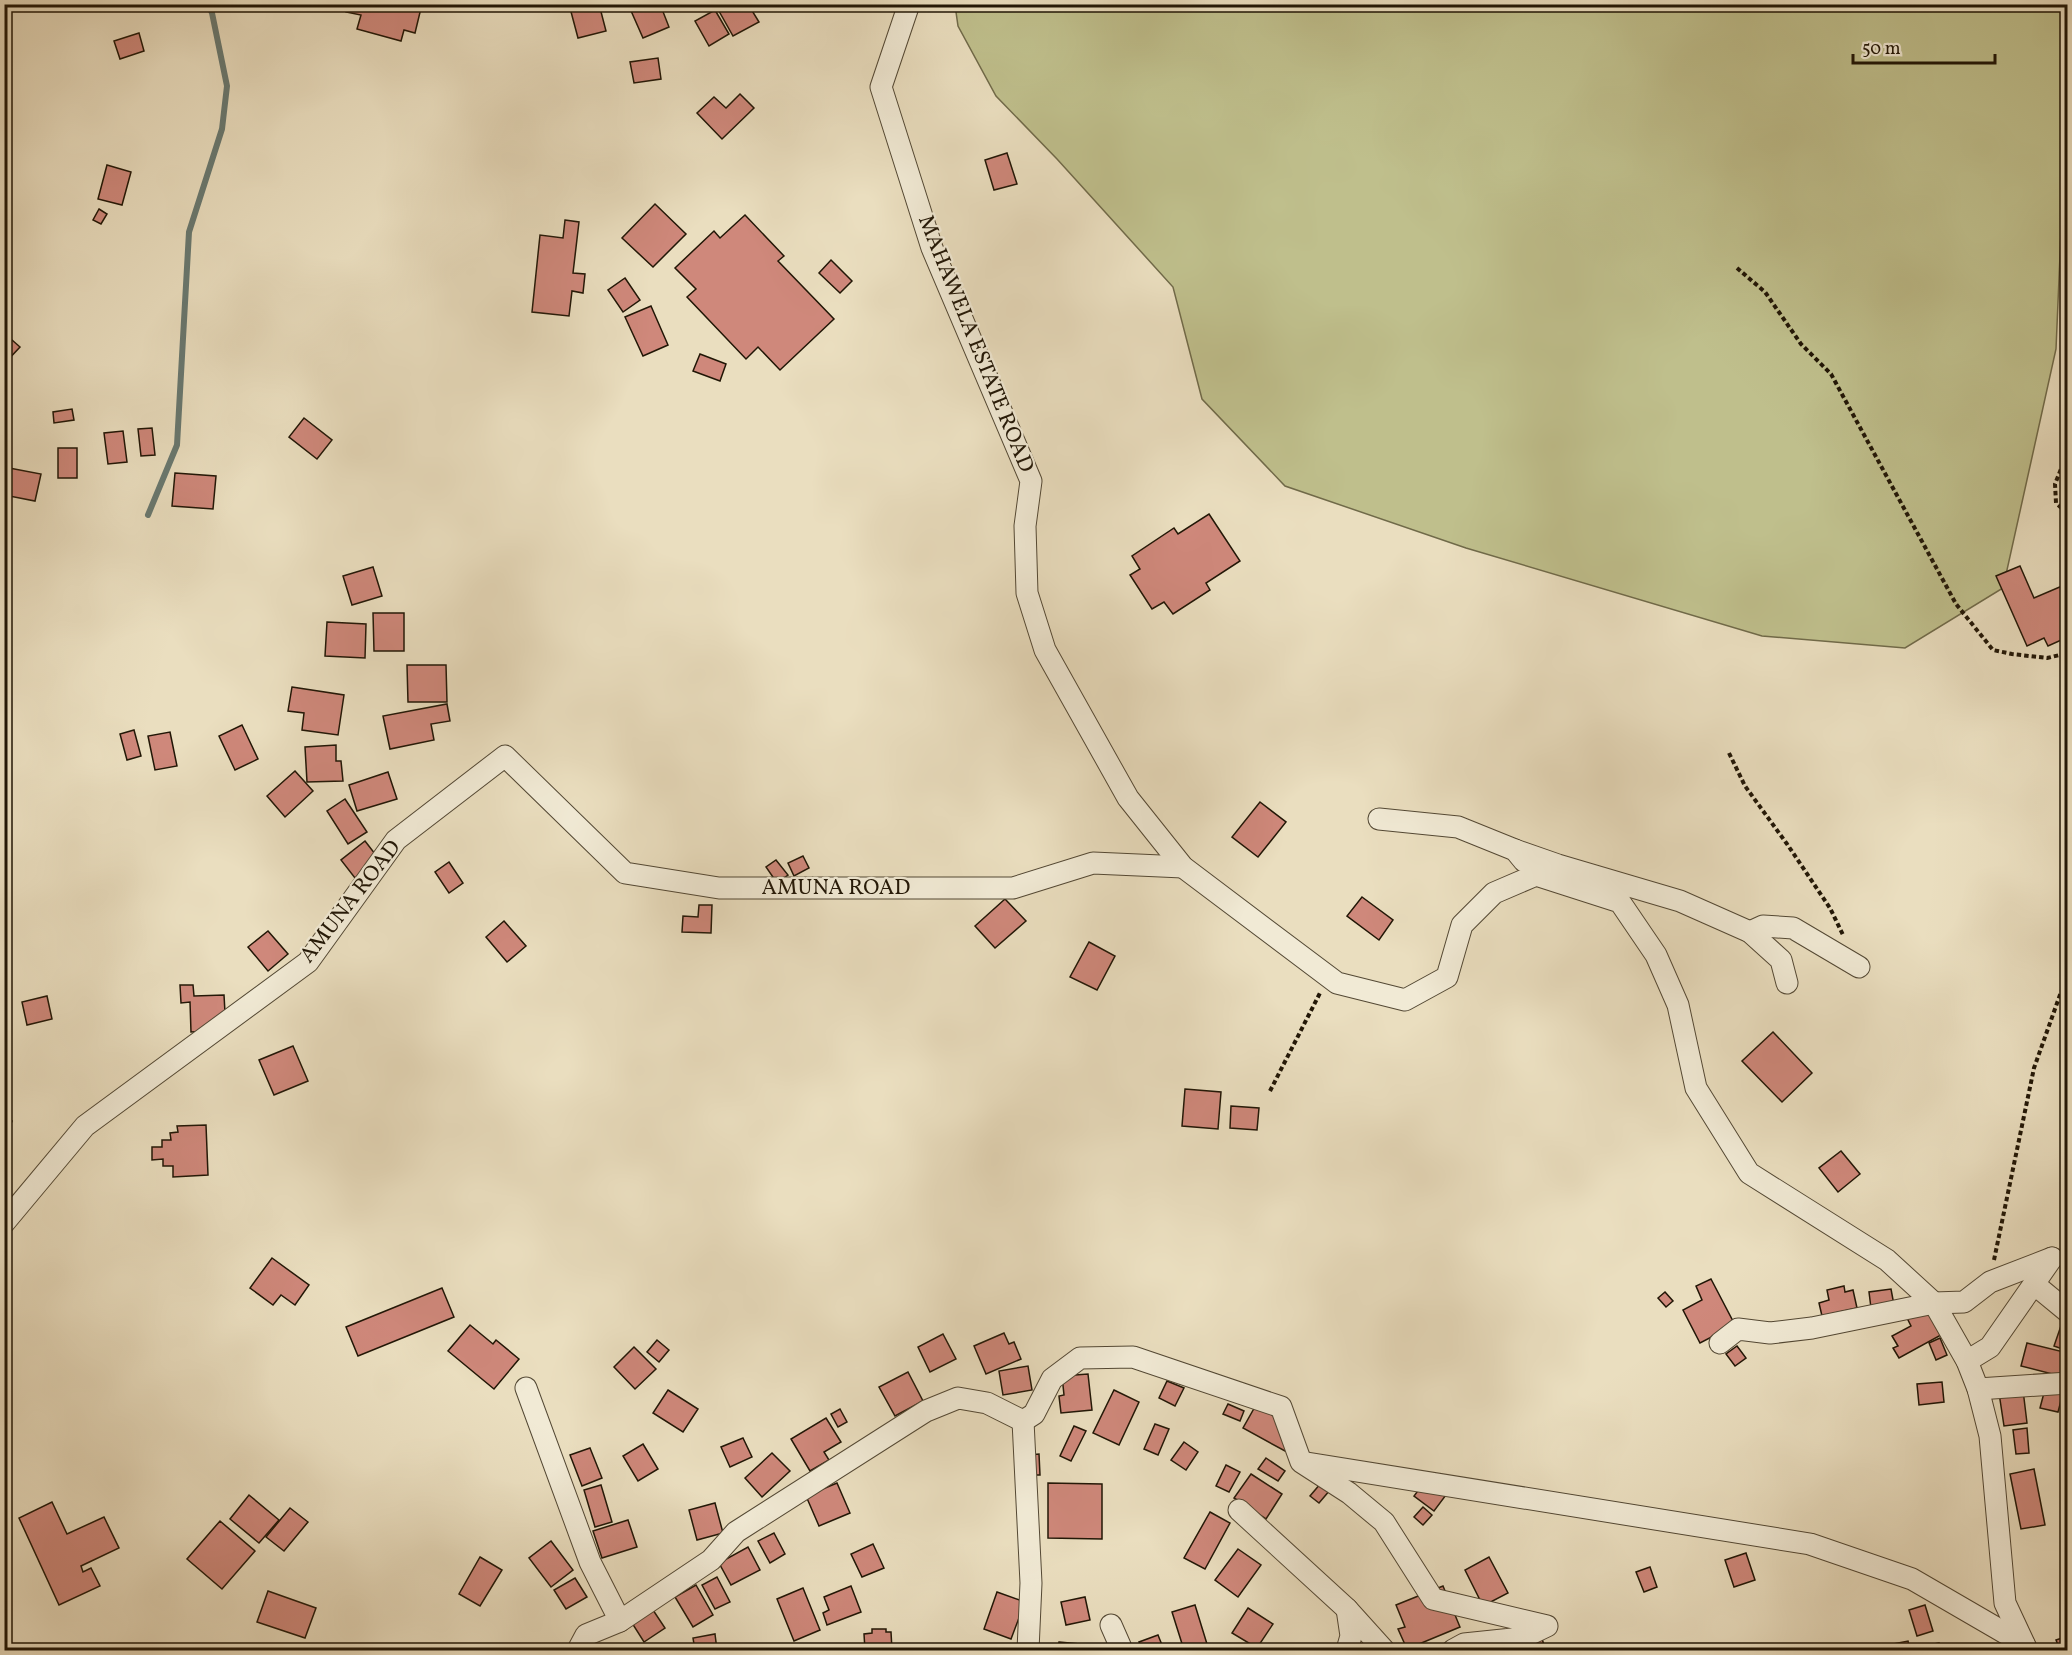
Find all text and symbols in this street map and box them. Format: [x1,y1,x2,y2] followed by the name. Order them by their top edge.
[1853,27,1996,65] scale bar
[1862,37,1901,62] text: 50 m
[909,211,1041,477] street label: MAHAWELA ESTATE ROAD
[293,834,409,970] street label: AMUNA ROAD
[762,873,910,904] street label: AMUNA ROAD

